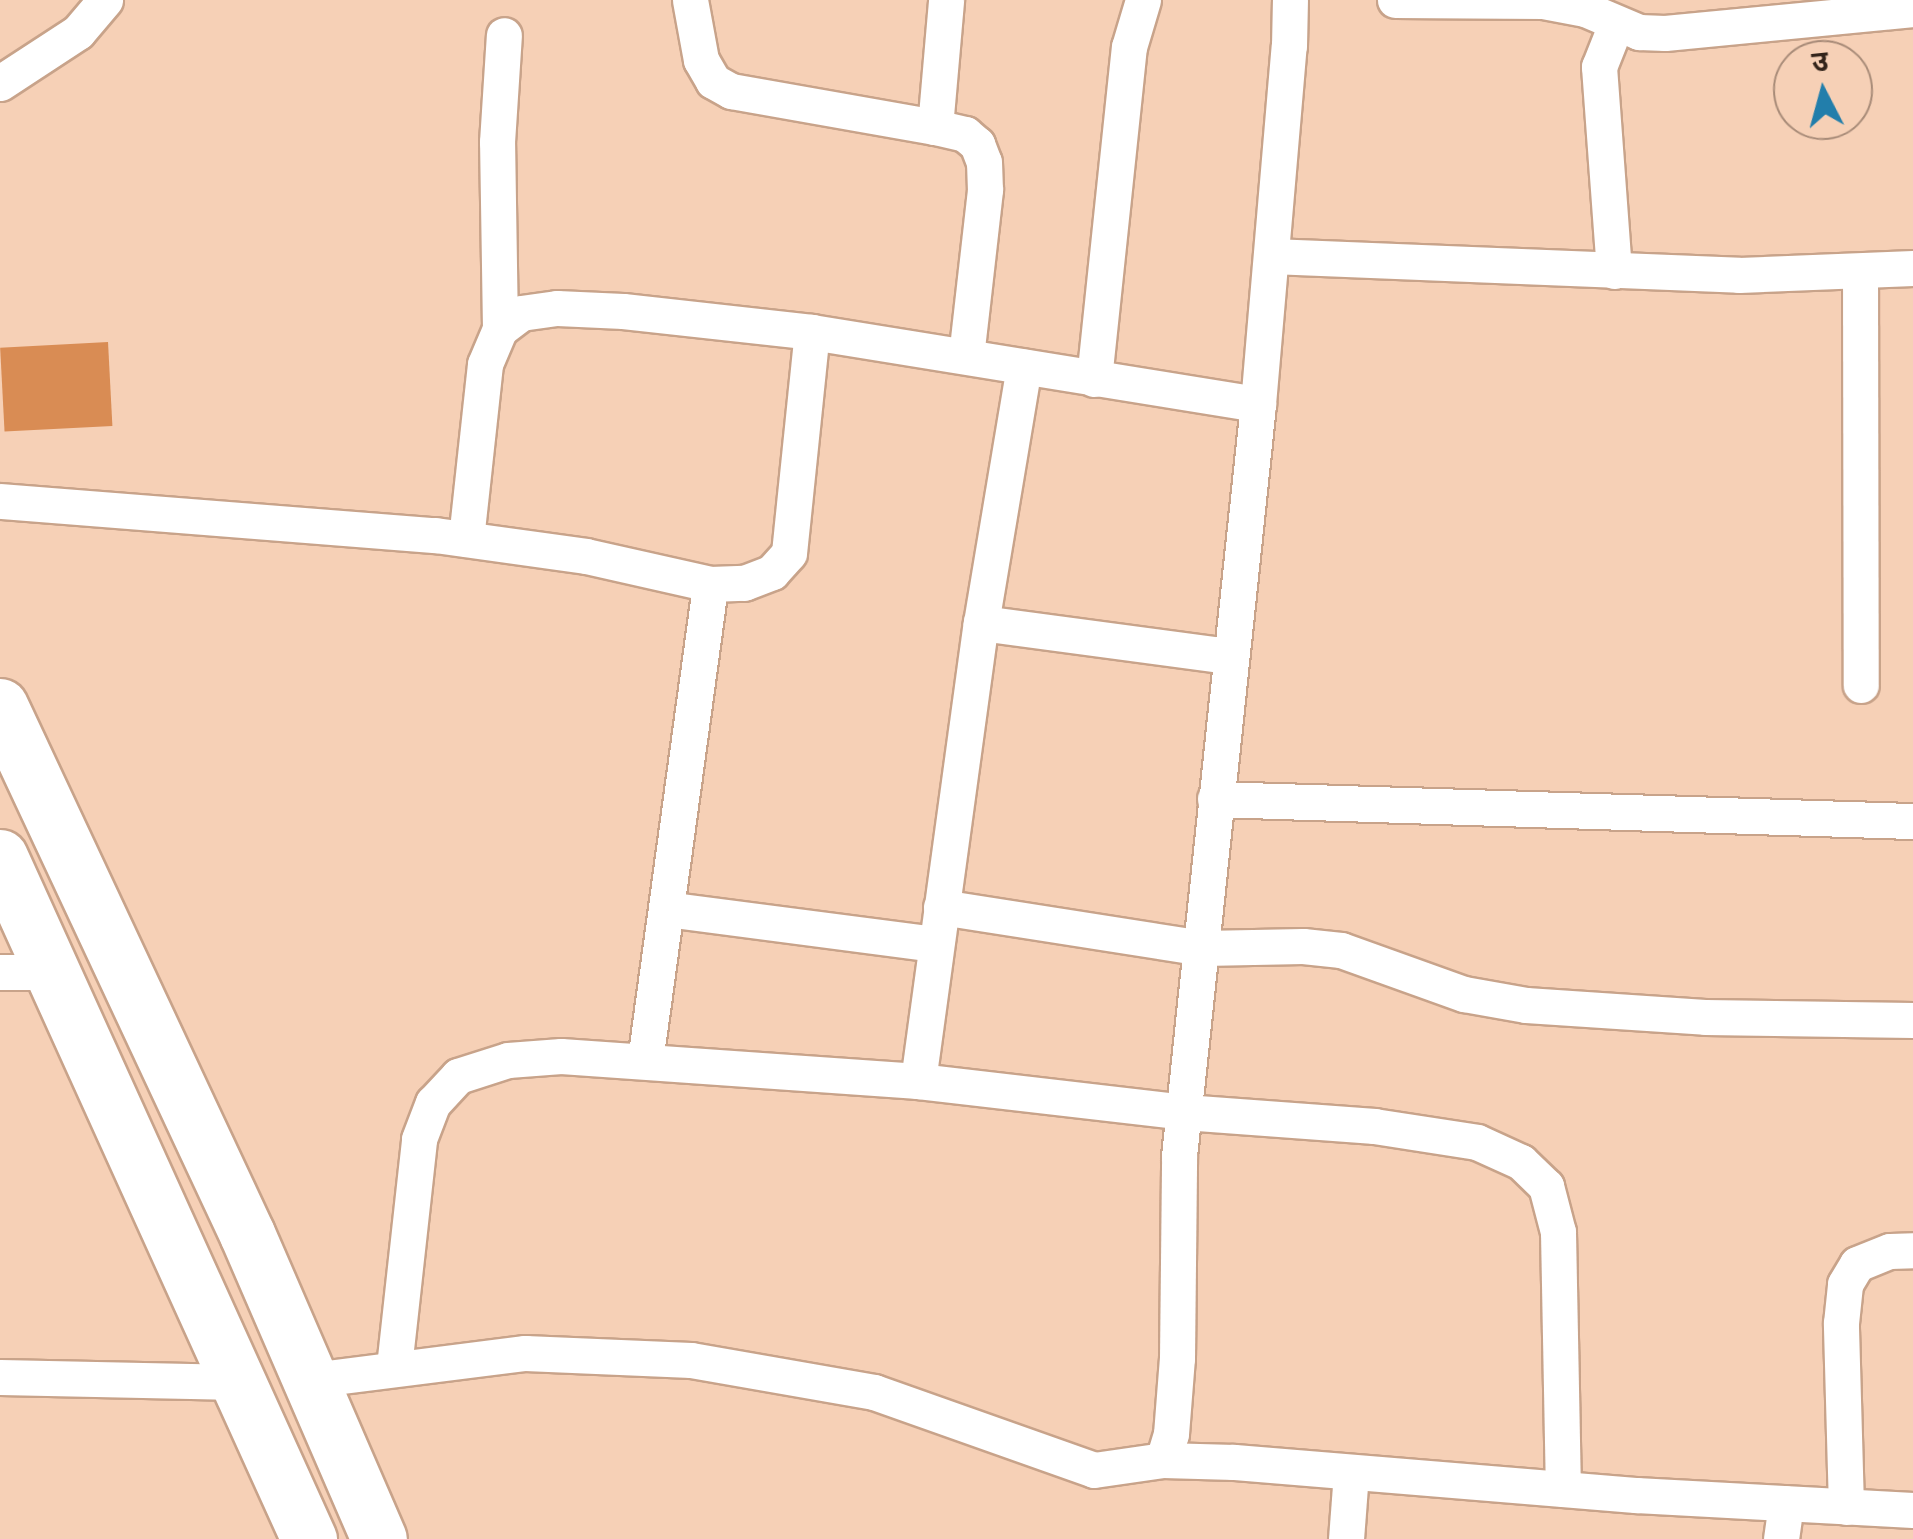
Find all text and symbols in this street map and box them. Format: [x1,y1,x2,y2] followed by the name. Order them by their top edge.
[1773,40,1873,140] north arrow
[1810,44,1830,79] text: उ

